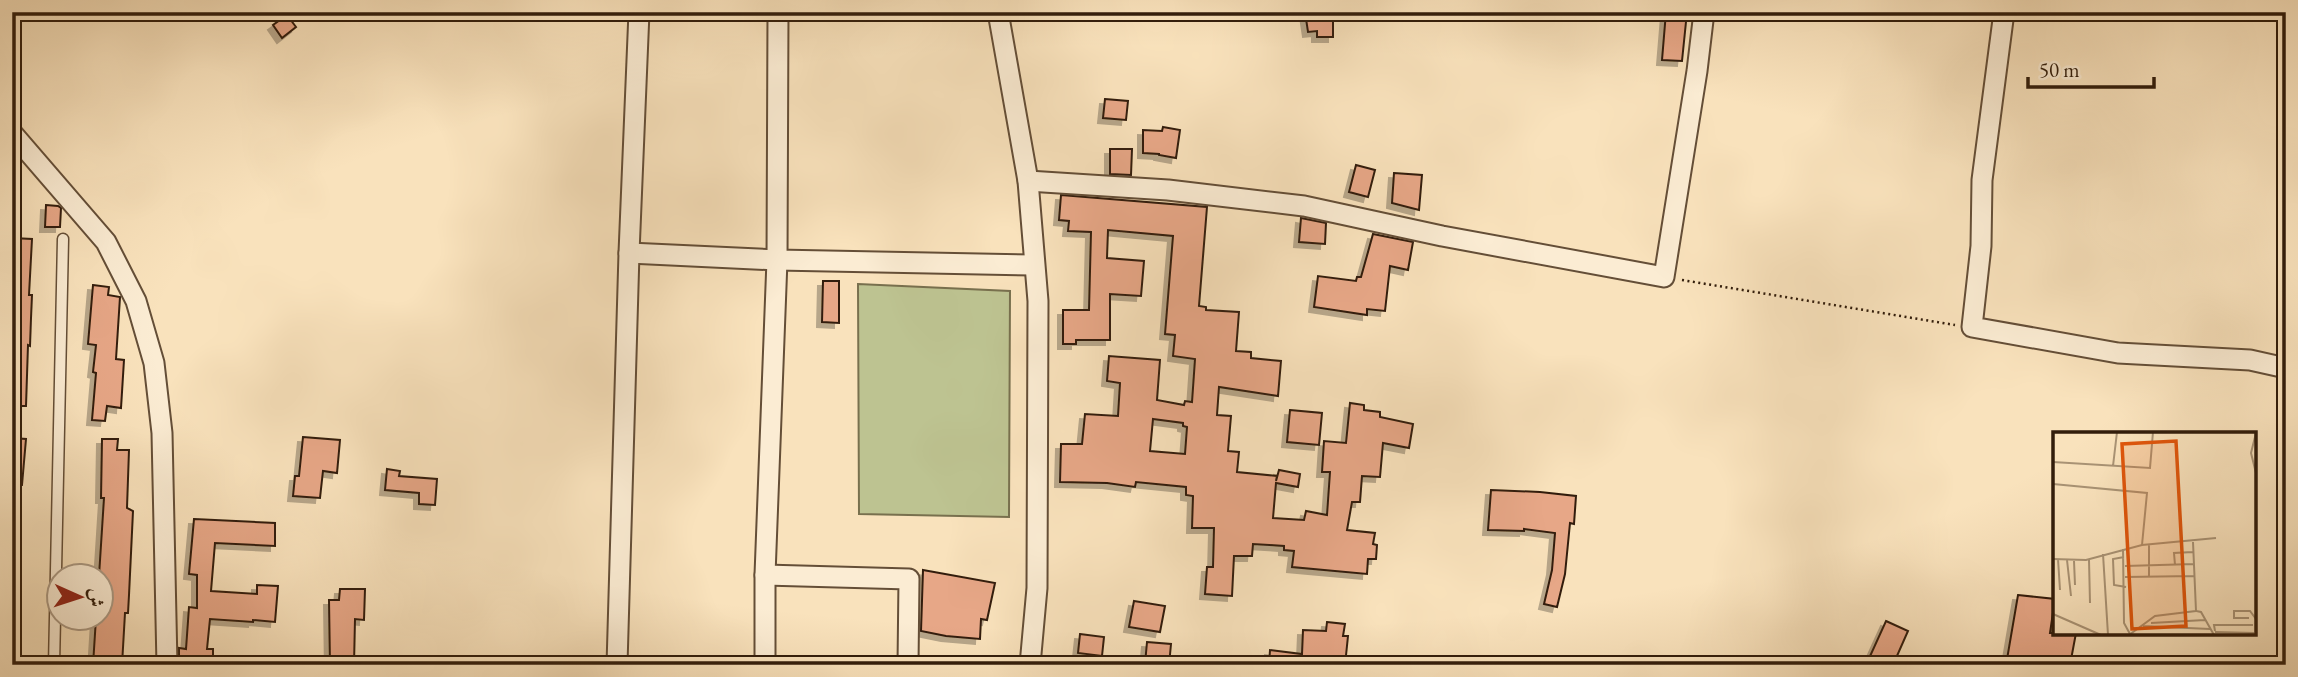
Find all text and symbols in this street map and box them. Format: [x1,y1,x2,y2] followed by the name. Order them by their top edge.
[2028,46,2154,90] scale bar
[2039,56,2080,83] text: 50 m
[2053,432,2256,635] inset map
[46,562,116,632] north arrow
[84,588,109,608] text: ش

